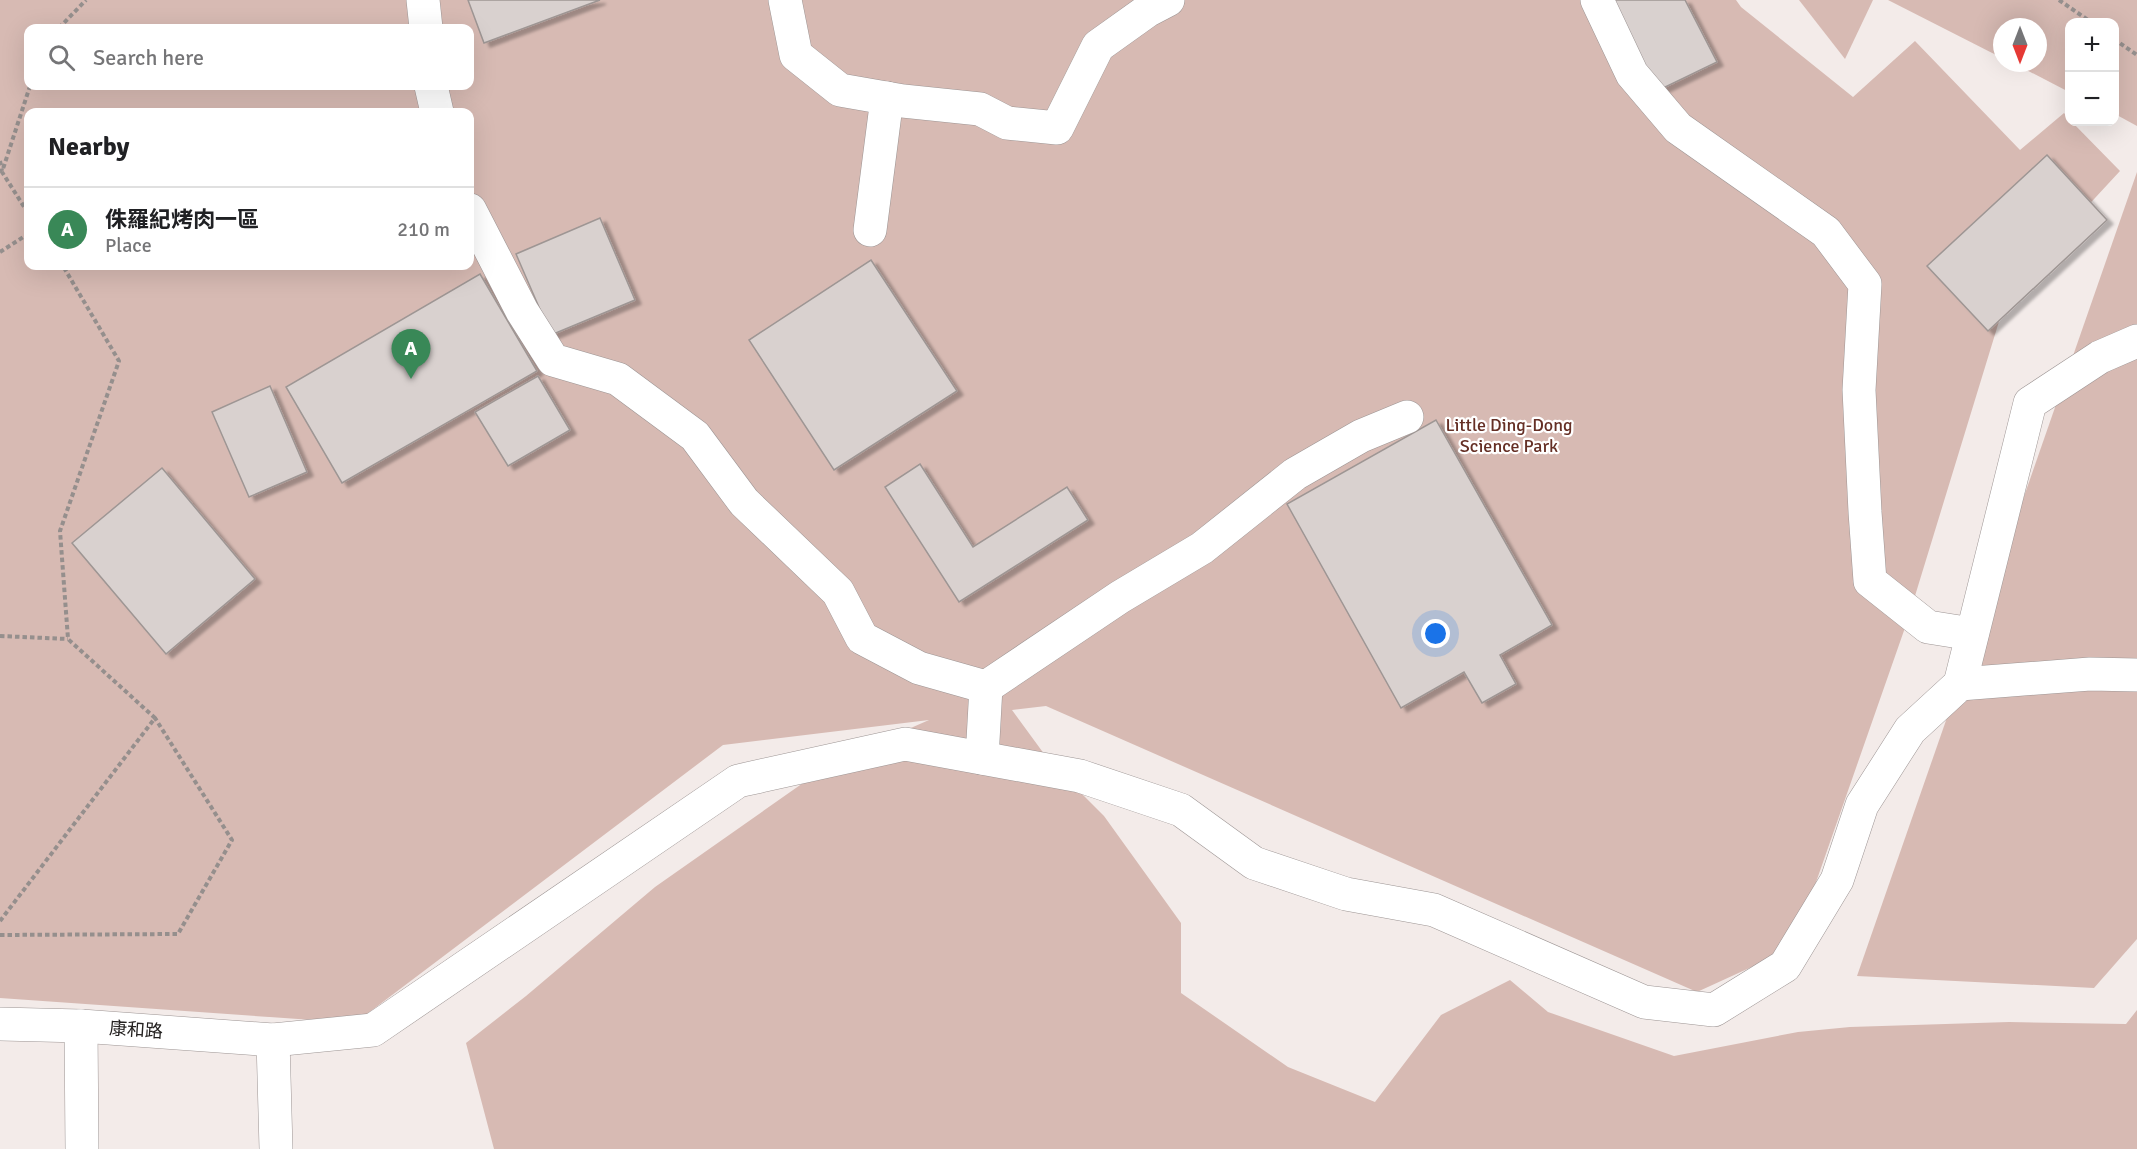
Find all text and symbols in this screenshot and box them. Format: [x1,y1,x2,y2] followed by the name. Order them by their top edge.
[1993,18,2047,72] north arrow
[2065,18,2119,126] map controls
[2065,18,2119,72] button: +
[24,24,474,90] search box
[45,41,78,74] icon: search
[93,44,204,71] text: Search here
[2065,72,2119,126] button: −
[48,131,129,163] text: Nearby
[105,206,259,233] text: 侏羅紀烤肉一區
[61,217,74,242] text: A
[397,217,450,242] text: 210 m
[105,233,152,258] text: Place
[392,330,430,379] pin: A
[1445,414,1573,457] park label: Little Ding-Dong Science Park
[1421,619,1450,648] your location
[108,1017,164,1043] street label: 康和路

